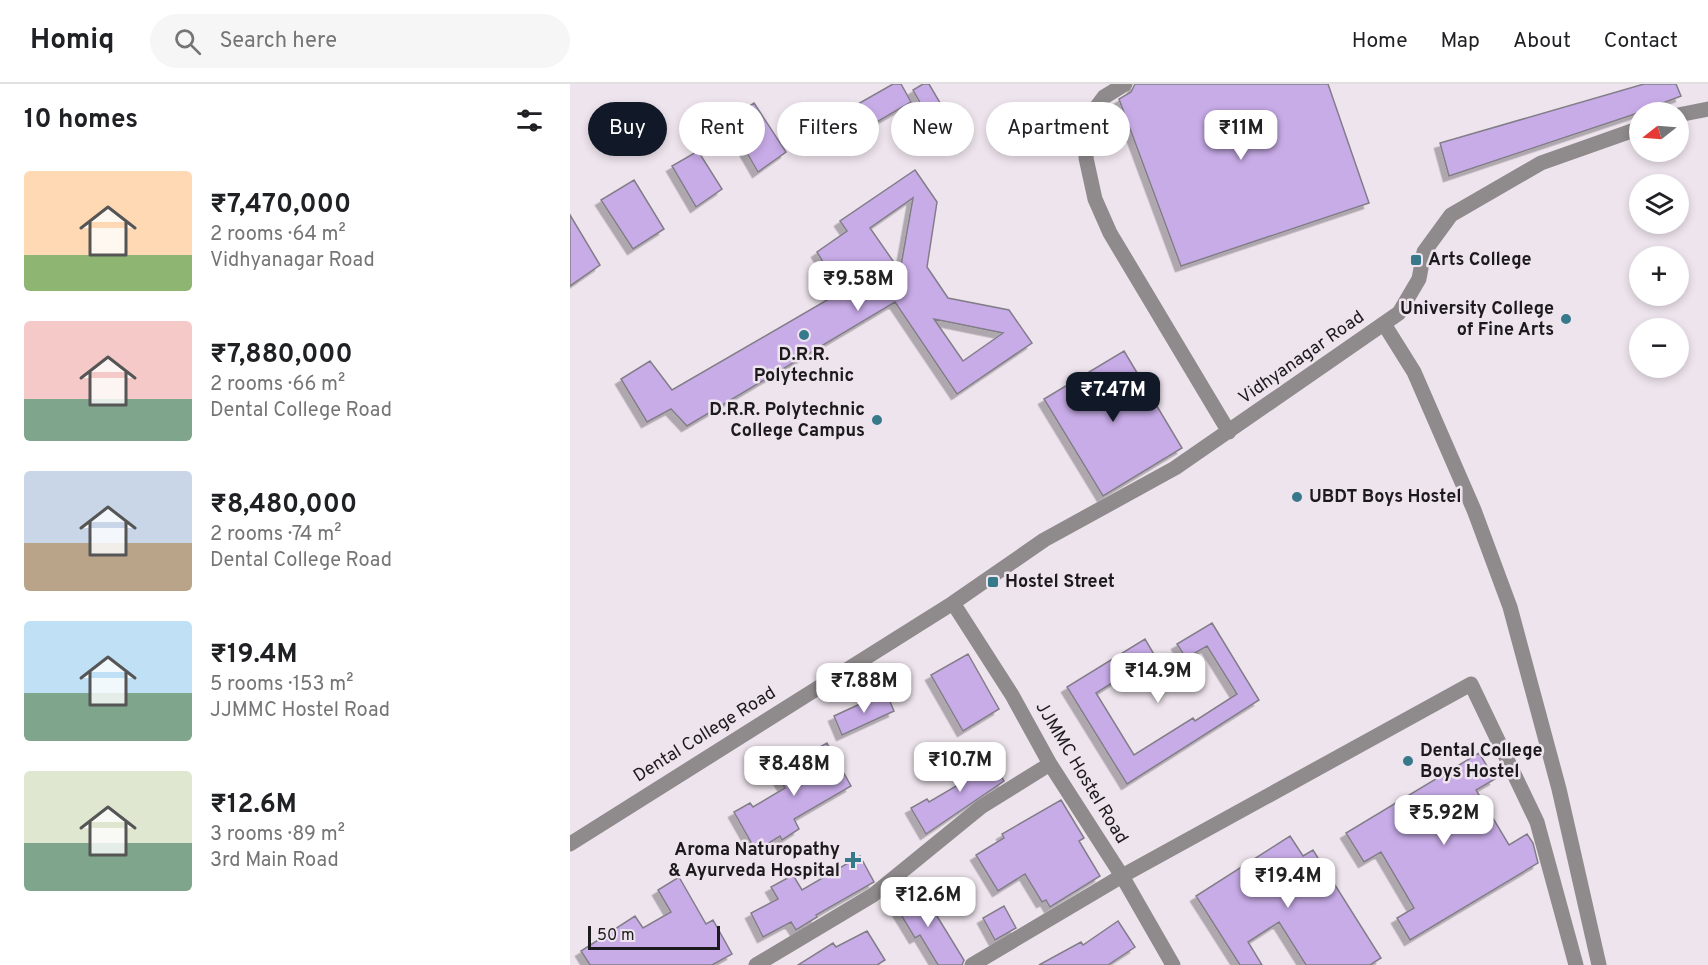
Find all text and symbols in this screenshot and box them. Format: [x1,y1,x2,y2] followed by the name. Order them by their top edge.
[150,14,570,68] search box
[30,23,114,59] text: Homiq
[171,25,204,58] icon: search
[219,28,337,55] text: Search here
[1352,28,1408,55] text: Home
[1441,28,1480,55] text: Map
[1513,28,1571,55] text: About
[1604,28,1678,55] text: Contact
[588,102,667,156] chip: Buy
[679,102,765,156] chip: Rent
[777,102,879,156] chip: Filters
[891,102,974,156] chip: New
[986,102,1130,156] chip: Apartment
[1629,102,1689,162] north arrow
[1629,102,1689,378] map controls
[24,104,138,137] text: 10 homes
[513,104,546,137] icon: filters
[1205,110,1277,161] pin: ₹11M
[1218,116,1264,142] text: ₹11M
[1629,174,1689,234] button: layers
[210,189,351,222] text: ₹7,470,000
[72,195,144,267] icon: home
[210,222,346,248] text: 2 rooms · 64 m²
[1629,246,1689,306] button: +
[210,248,375,274] text: Vidhyanagar Road
[1428,249,1531,272] place label: Arts College
[1409,253,1423,267] marker: Arts College
[809,261,907,312] pin: ₹9.58M
[822,267,894,293] text: ₹9.58M
[1400,298,1554,342] place label: University College of Fine Arts
[1235,306,1369,410] street label: Vidhyanagar Road
[1559,312,1573,326] marker: University College of Fine Arts
[1629,318,1689,378] button: −
[797,328,811,342] marker: D.R.R. Polytechnic
[210,339,353,372] text: ₹7,880,000
[754,344,854,388] place label: D.R.R. Polytechnic
[72,345,144,417] icon: home
[210,372,345,398] text: 2 rooms · 66 m²
[1064,372,1162,423] pin: ₹7.47M
[1080,378,1146,404] text: ₹7.47M
[210,398,392,424] text: Dental College Road
[709,399,865,443] place label: D.R.R. Polytechnic College Campus
[870,413,884,427] marker: D.R.R. Polytechnic College Campus
[1309,486,1461,509] place label: UBDT Boys Hostel
[210,489,357,522] text: ₹8,480,000
[1290,490,1304,504] marker: UBDT Boys Hostel
[72,495,144,567] icon: home
[210,522,341,548] text: 2 rooms · 74 m²
[210,548,392,574] text: Dental College Road
[1005,571,1115,594] place label: Hostel Street
[986,575,1000,589] marker: Hostel Street
[210,639,298,672] text: ₹19.4M
[72,645,144,717] icon: home
[1109,653,1207,704] pin: ₹14.9M
[1124,659,1192,685] text: ₹14.9M
[815,663,913,714] pin: ₹7.88M
[830,669,898,695] text: ₹7.88M
[210,672,353,698] text: 5 rooms · 153 m²
[629,682,781,788] street label: Dental College Road
[210,698,390,724] text: JJMMC Hostel Road
[1029,698,1133,848] street label: JJMMC Hostel Road
[1420,740,1542,784] place label: Dental College Boys Hostel
[911,742,1009,793] pin: ₹10.7M
[745,746,843,797] pin: ₹8.48M
[928,748,992,774] text: ₹10.7M
[758,752,830,778] text: ₹8.48M
[1401,754,1415,768] marker: Dental College Boys Hostel
[210,789,297,822] text: ₹12.6M
[72,795,144,867] icon: home
[1395,795,1493,846] pin: ₹5.92M
[1409,801,1479,827] text: ₹5.92M
[210,822,345,848] text: 3 rooms · 89 m²
[668,839,840,883] place label: Aroma Naturopathy & Ayurveda Hospital
[210,848,339,874] text: 3rd Main Road
[844,851,862,869] marker: Aroma Naturopathy & Ayurveda Hospital
[1239,858,1337,909] pin: ₹19.4M
[1254,864,1322,890] text: ₹19.4M
[879,877,977,928] pin: ₹12.6M
[895,883,961,909] text: ₹12.6M
[588,923,720,950] scale bar
[597,926,635,946] text: 50 m

